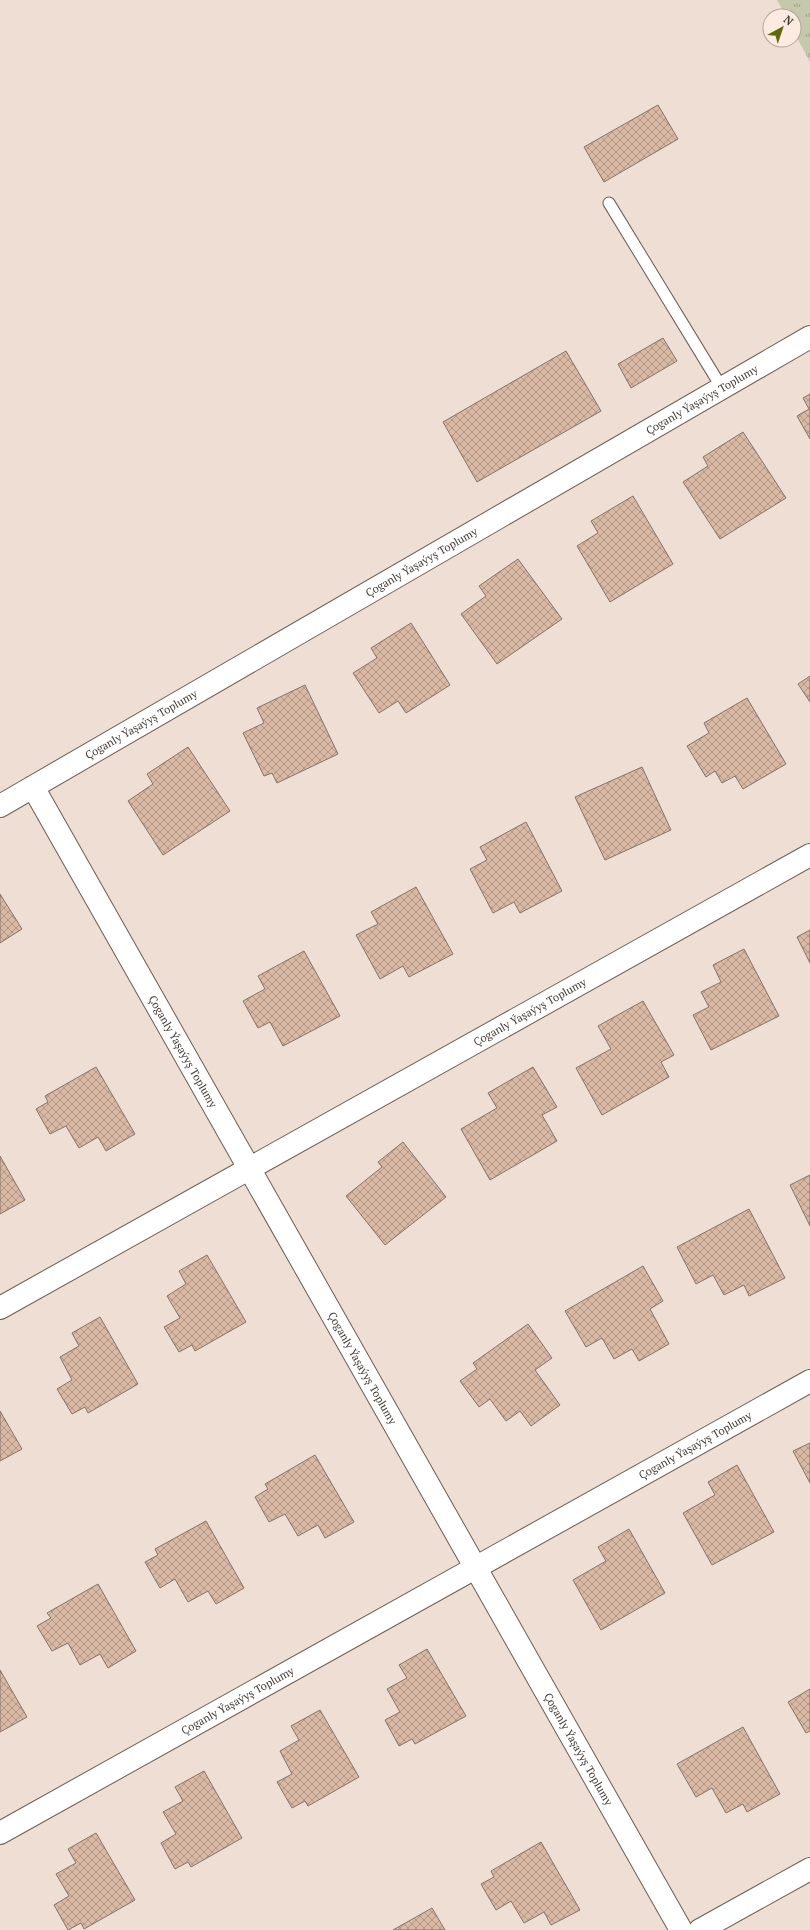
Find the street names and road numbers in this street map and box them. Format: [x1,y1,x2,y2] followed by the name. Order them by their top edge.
[643,362,761,437] street label: Çoganly Ýaşaýyş Toplumy
[363,524,480,600] street label: Çoganly Ýaşaýyş Toplumy
[83,686,200,762] street label: Çoganly Ýaşaýyş Toplumy
[471,974,589,1049] street label: Çoganly Ýaşaýyş Toplumy
[146,993,221,1111] street label: Çoganly Ýaşaýyş Toplumy
[325,1309,400,1427] street label: Çoganly Ýaşaýyş Toplumy
[636,1408,754,1482] street label: Çoganly Ýaşaýyş Toplumy
[179,1663,297,1738] street label: Çoganly Ýaşaýyş Toplumy
[541,1690,616,1808] street label: Çoganly Ýaşaýyş Toplumy

